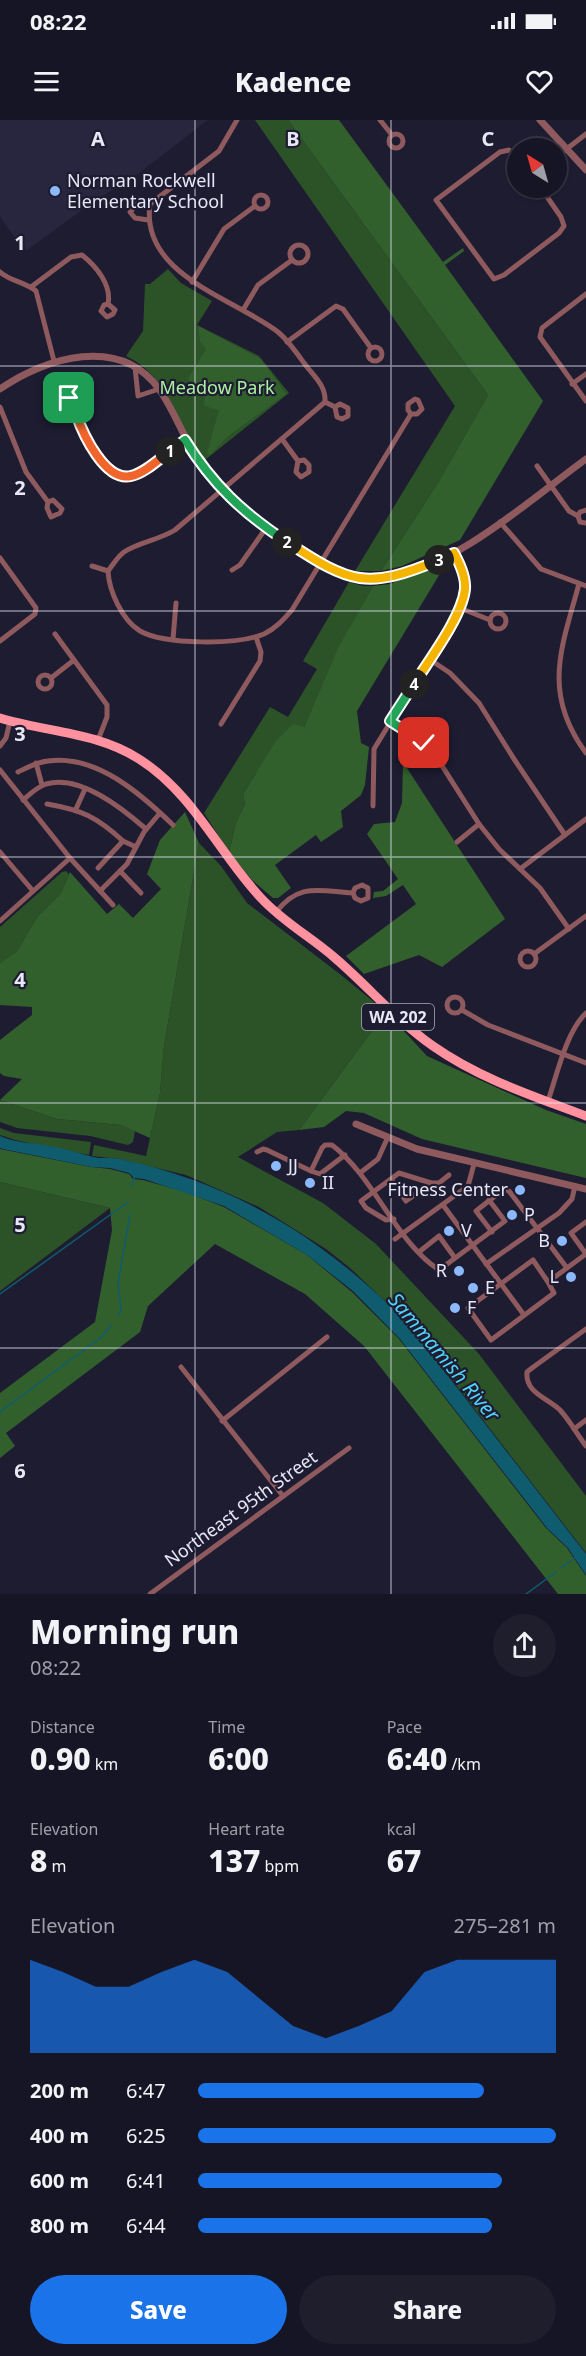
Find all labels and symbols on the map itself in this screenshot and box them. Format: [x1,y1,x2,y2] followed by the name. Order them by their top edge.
[91,125,105,152] text: A
[286,125,300,152] text: B
[482,125,495,152] text: C
[507,138,567,198] north arrow
[67,168,224,213] place label: Norman Rockwell Elementary School
[48,184,62,198] marker: Norman Rockwell Elementary School
[14,229,26,256] text: 1
[43,372,94,423] pin
[159,375,275,399] park label: Meadow Park
[155,436,185,466] pin: 1
[14,474,26,501] text: 2
[272,527,302,557] pin: 2
[424,545,454,575] pin: 3
[399,669,429,699] pin: 4
[398,717,449,768] pin
[14,720,26,747] text: 3
[14,966,26,993] text: 4
[362,1004,434,1030] road number: WA 202
[286,1153,298,1177] place label: JJ
[269,1159,283,1173] marker: JJ
[322,1170,334,1194] place label: II
[303,1176,317,1190] marker: II
[388,1177,509,1201] place label: Fitness Center
[513,1183,527,1197] marker: Fitness Center
[524,1202,535,1226] place label: P
[505,1208,519,1222] marker: P
[14,1211,26,1238] text: 5
[461,1218,472,1242] place label: V
[442,1224,456,1238] marker: V
[538,1228,550,1252] place label: B
[555,1234,569,1248] marker: B
[436,1258,447,1282] place label: R
[452,1264,466,1278] marker: R
[550,1264,559,1288] place label: L
[564,1270,578,1284] marker: L
[485,1275,495,1299] place label: E
[466,1281,480,1295] marker: E
[383,1287,507,1427] water label: Sammamish River
[467,1295,476,1319] place label: F
[448,1301,462,1315] marker: F
[159,1444,322,1572] street label: Northeast 95th Street
[14,1457,26,1484] text: 6

